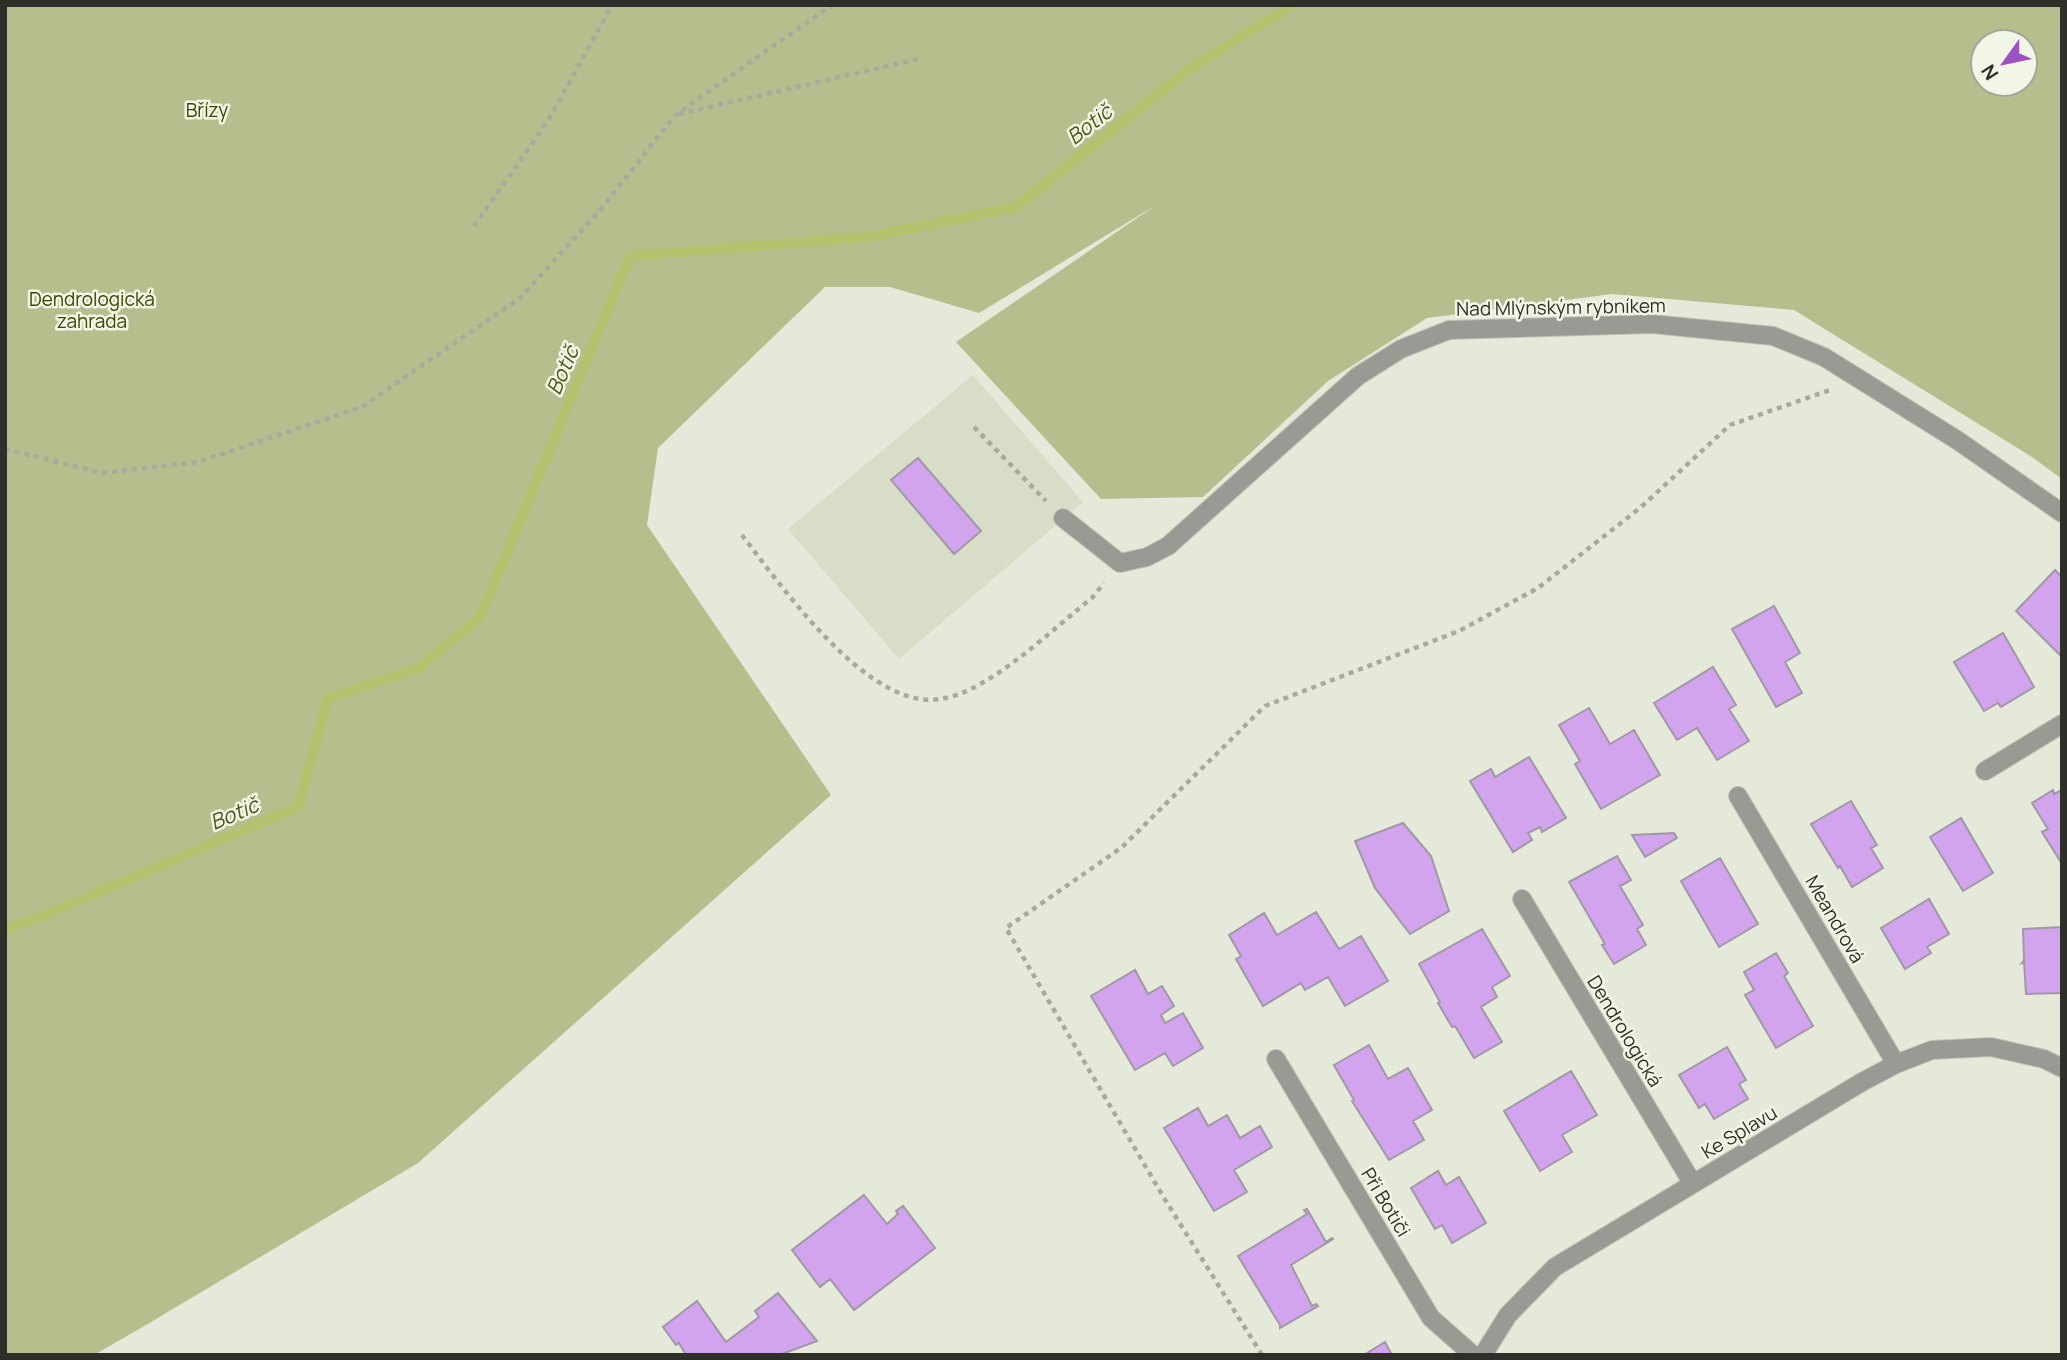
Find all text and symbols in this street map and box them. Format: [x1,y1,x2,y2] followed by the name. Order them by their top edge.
[1969,28,2039,98] north arrow
[1975,59,2004,85] text: N
[1061,96,1119,150] water label: Botič
[186,97,228,123] park label: Břízy
[29,286,155,334] park label: Dendrologická zahrada
[1456,292,1666,322] street label: Nad Mlýnským rybníkem
[539,339,586,399] water label: Botič
[205,789,265,836] water label: Botič
[1799,870,1871,968] street label: Meandrová
[1581,970,1669,1092] street label: Dendrologická
[1696,1099,1782,1165] street label: Ke Splavu
[1355,1163,1417,1241] street label: Při Botiči

